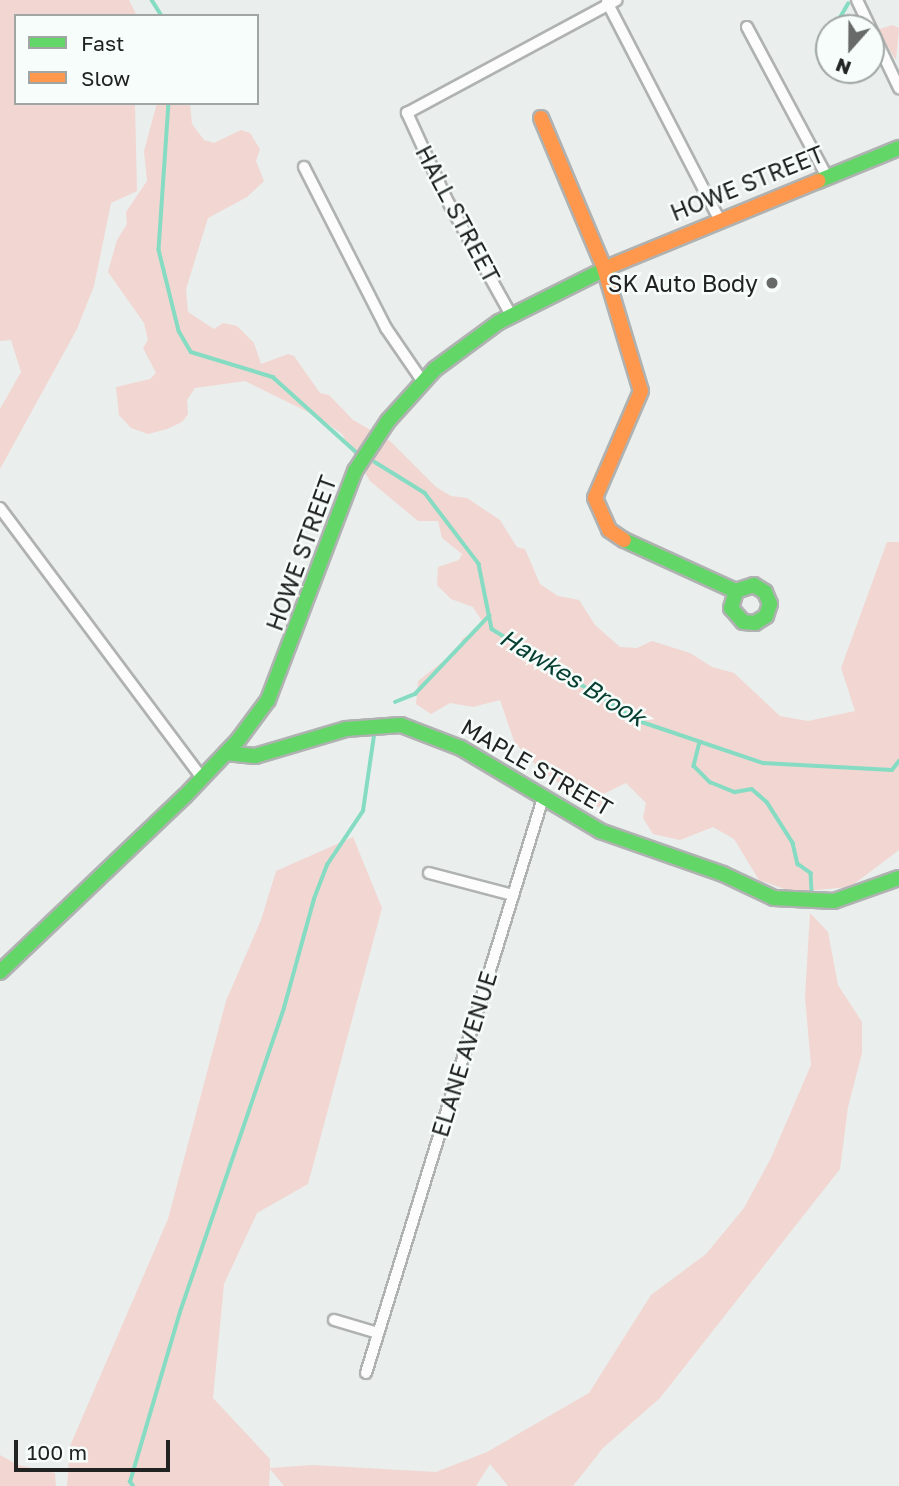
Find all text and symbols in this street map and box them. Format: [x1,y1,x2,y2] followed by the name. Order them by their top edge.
[14,14,259,105] legend
[815,14,885,84] north arrow
[81,30,124,56] text: Fast
[832,54,854,81] text: N
[81,65,130,91] text: Slow
[666,140,828,226] street label: HOWE STREET
[410,141,506,287] street label: HALL STREET
[608,269,758,297] place label: SK Auto Body
[764,275,780,291] marker: SK Auto Body
[260,472,342,634] street label: HOWE STREET
[495,622,651,732] water label: Hawkes Brook
[456,713,618,821] street label: MAPLE STREET
[426,968,502,1140] street label: ELANE AVENUE
[18,1426,173,1470] scale bar
[27,1439,87,1465] text: 100 m

